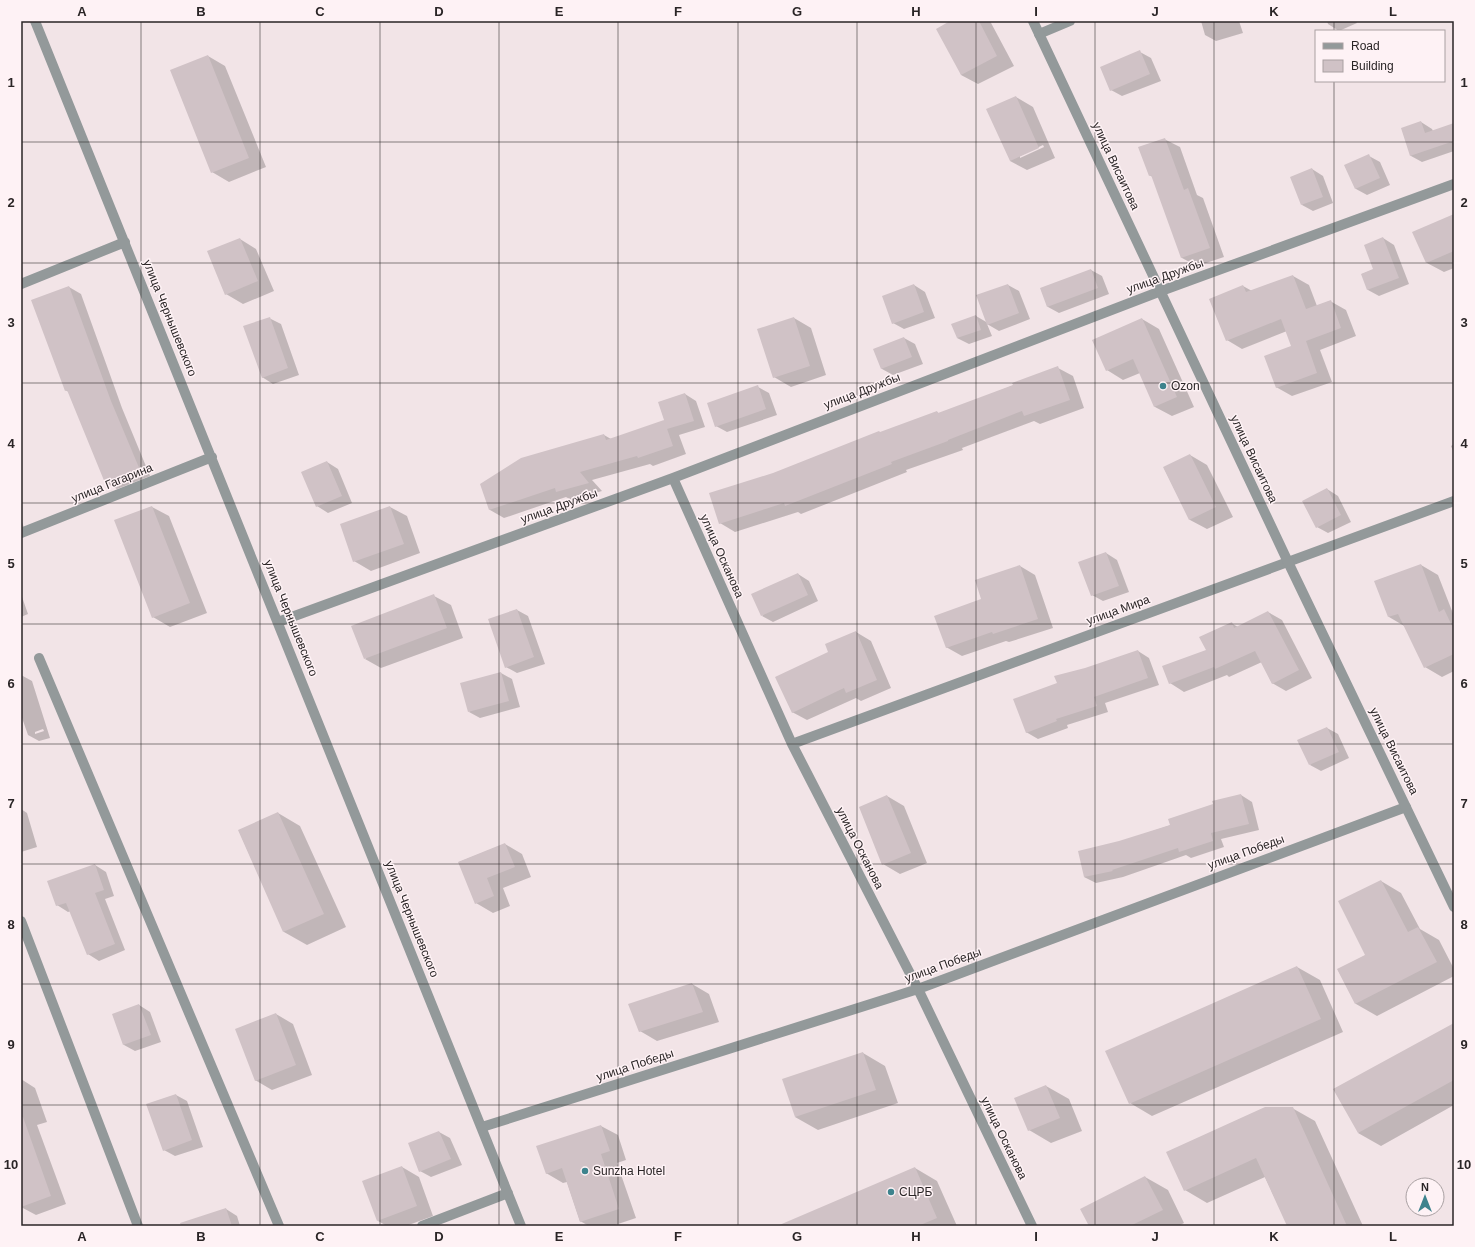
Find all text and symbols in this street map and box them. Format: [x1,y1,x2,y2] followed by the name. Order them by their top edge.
[77,4,87,19] text: A
[196,4,206,19] text: B
[315,4,325,19] text: C
[434,4,444,19] text: D
[555,4,564,19] text: E
[674,4,682,19] text: F
[792,4,802,19] text: G
[911,4,921,19] text: H
[1034,4,1038,19] text: I
[1151,4,1159,19] text: J
[1269,4,1279,19] text: K
[1389,4,1397,19] text: L
[1315,30,1445,82] legend
[1351,39,1380,53] text: Road
[1351,59,1394,73] text: Building
[7,75,15,90] text: 1
[1460,75,1468,90] text: 1
[1090,120,1143,212] street label: улица Висаитова
[7,195,15,210] text: 2
[1460,195,1468,210] text: 2
[1125,256,1205,296] street label: улица Дружбы
[140,258,200,379] street label: улица Чернышевского
[7,315,15,330] text: 3
[1460,315,1468,330] text: 3
[822,370,902,412] street label: улица Дружбы
[1171,379,1200,393] place label: Ozon
[1158,381,1168,391] marker: Ozon
[1228,413,1281,505] street label: улица Висаитова
[7,436,15,451] text: 4
[1460,436,1468,451] text: 4
[69,460,155,506] street label: улица Гагарина
[519,486,599,526] street label: улица Дружбы
[697,512,747,600] street label: улица Осканова
[7,556,15,571] text: 5
[1460,556,1468,571] text: 5
[261,558,321,679] street label: улица Чернышевского
[1084,592,1152,628] street label: улица Мира
[7,676,15,691] text: 6
[1460,676,1468,691] text: 6
[1367,705,1421,797] street label: улица Висаитова
[7,796,15,811] text: 7
[1460,796,1468,811] text: 7
[833,805,887,892] street label: улица Осканова
[1206,832,1286,872] street label: улица Победы
[382,859,442,980] street label: улица Чернышевского
[7,917,15,932] text: 8
[1460,917,1468,932] text: 8
[903,945,983,985] street label: улица Победы
[7,1037,15,1052] text: 9
[1460,1037,1468,1052] text: 9
[595,1046,675,1084] street label: улица Победы
[978,1094,1030,1182] street label: улица Осканова
[4,1157,18,1172] text: 10
[1457,1157,1471,1172] text: 10
[593,1164,665,1178] place label: Sunzha Hotel
[580,1166,590,1176] marker: Sunzha Hotel
[1405,1177,1445,1217] north arrow
[1421,1181,1429,1193] text: N
[899,1185,933,1199] place label: СЦРБ
[886,1187,896,1197] marker: СЦРБ
[77,1229,87,1244] text: A
[196,1229,206,1244] text: B
[315,1229,325,1244] text: C
[434,1229,444,1244] text: D
[555,1229,564,1244] text: E
[674,1229,682,1244] text: F
[792,1229,802,1244] text: G
[911,1229,921,1244] text: H
[1034,1229,1038,1244] text: I
[1151,1229,1159,1244] text: J
[1269,1229,1279,1244] text: K
[1389,1229,1397,1244] text: L

